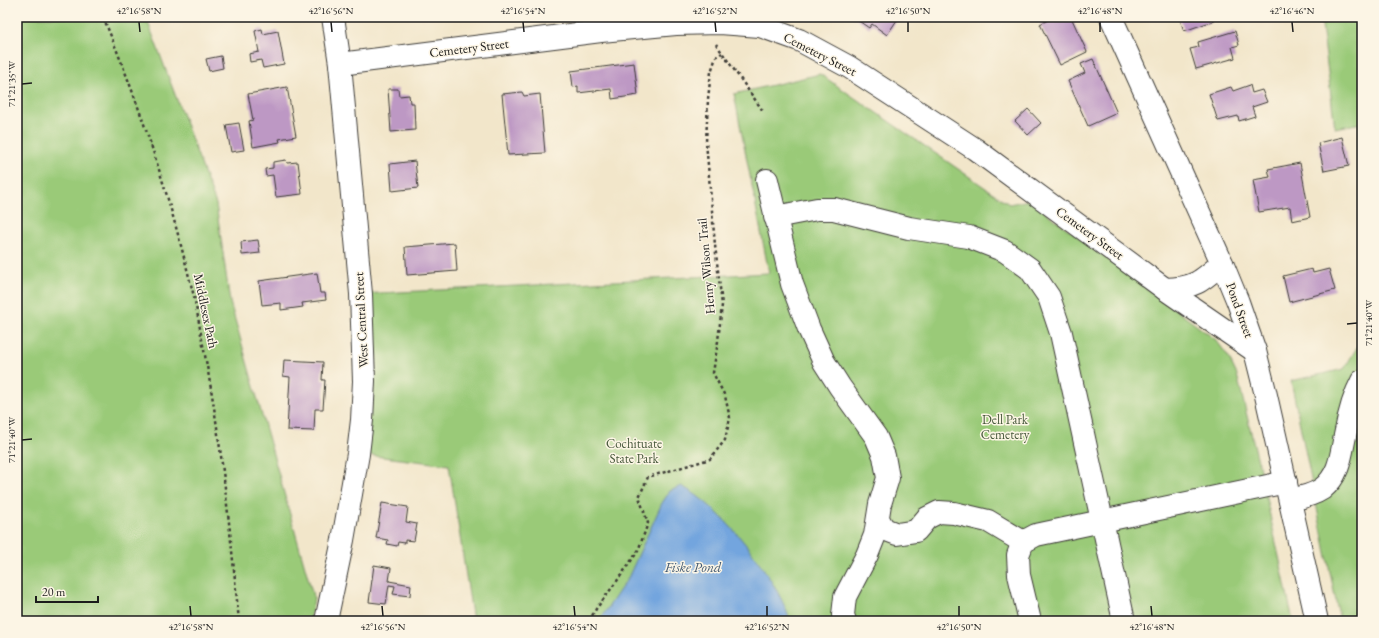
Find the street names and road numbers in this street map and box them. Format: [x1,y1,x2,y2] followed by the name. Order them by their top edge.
[781,28,859,80] street label: Cemetery Street
[428,35,510,61] street label: Cemetery Street
[1053,203,1127,263] street label: Cemetery Street
[693,217,719,315] street label: Henry Wilson Trail
[190,272,222,350] street label: Middlesex Path
[350,272,372,368] street label: West Central Street
[1222,280,1258,340] street label: Pond Street

